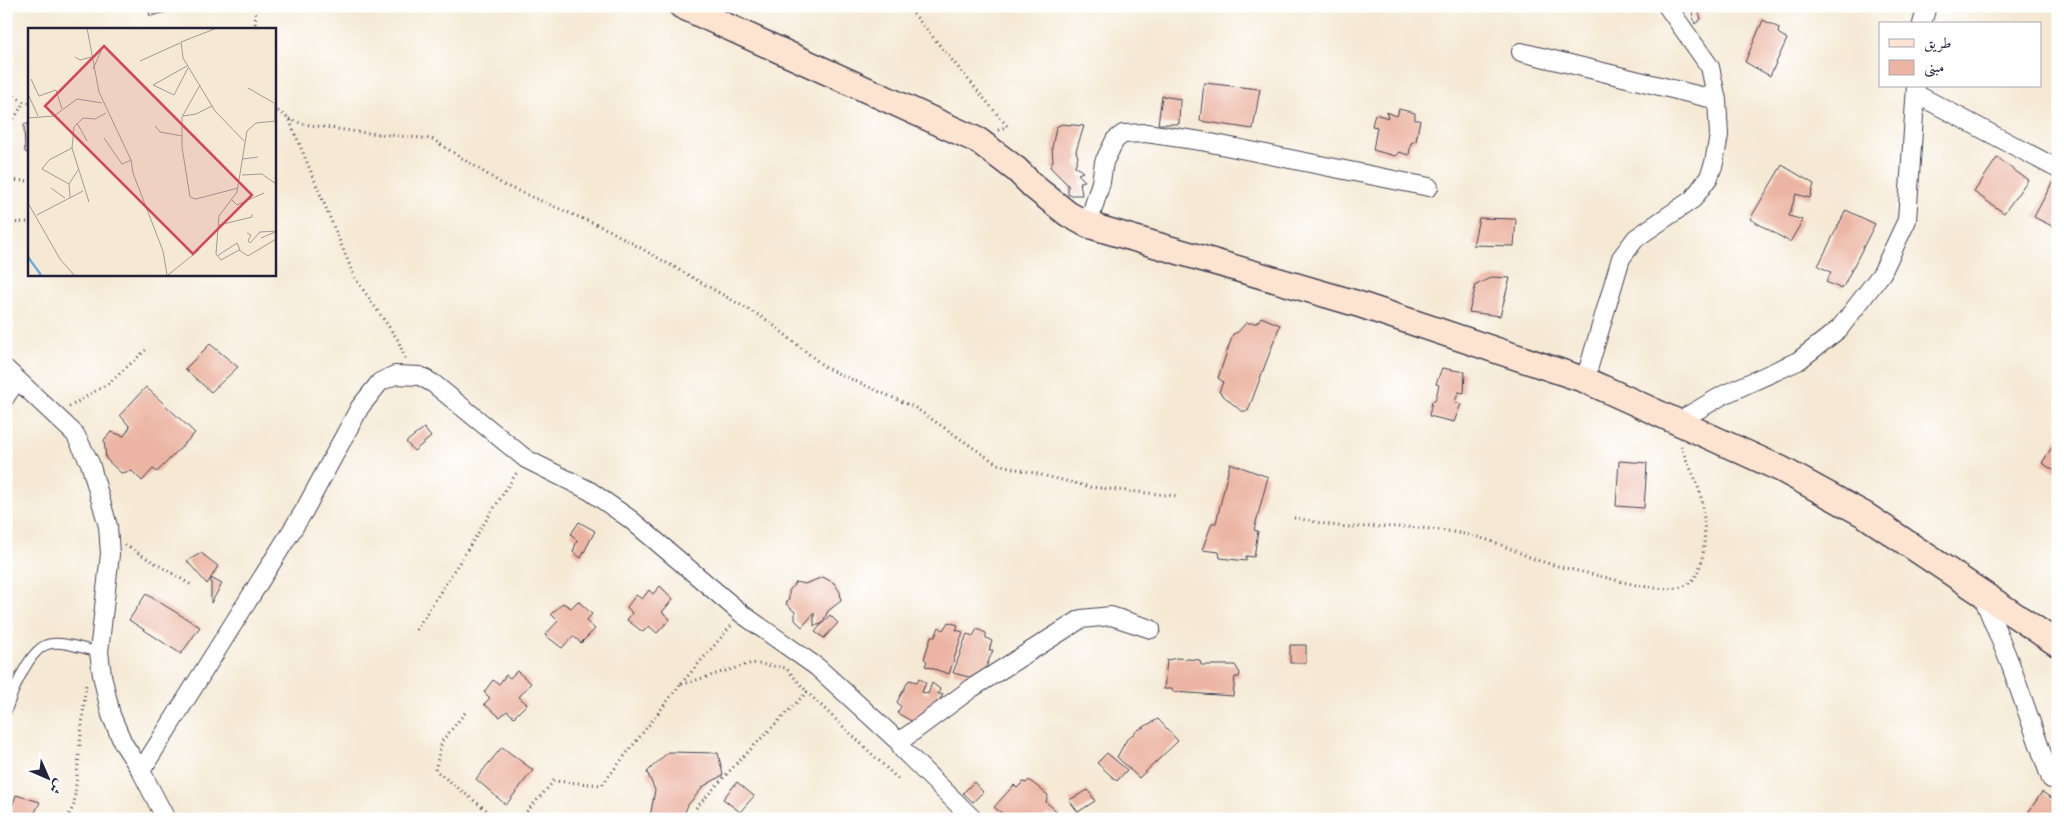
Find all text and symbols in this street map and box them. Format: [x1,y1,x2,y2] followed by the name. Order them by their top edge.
[1879,22,2042,88] legend
[28,28,275,275] inset map
[1924,33,1951,53] text: طريق
[1924,57,1944,78] text: مبنى
[22,752,72,802] north arrow
[46,776,68,799] text: ش

